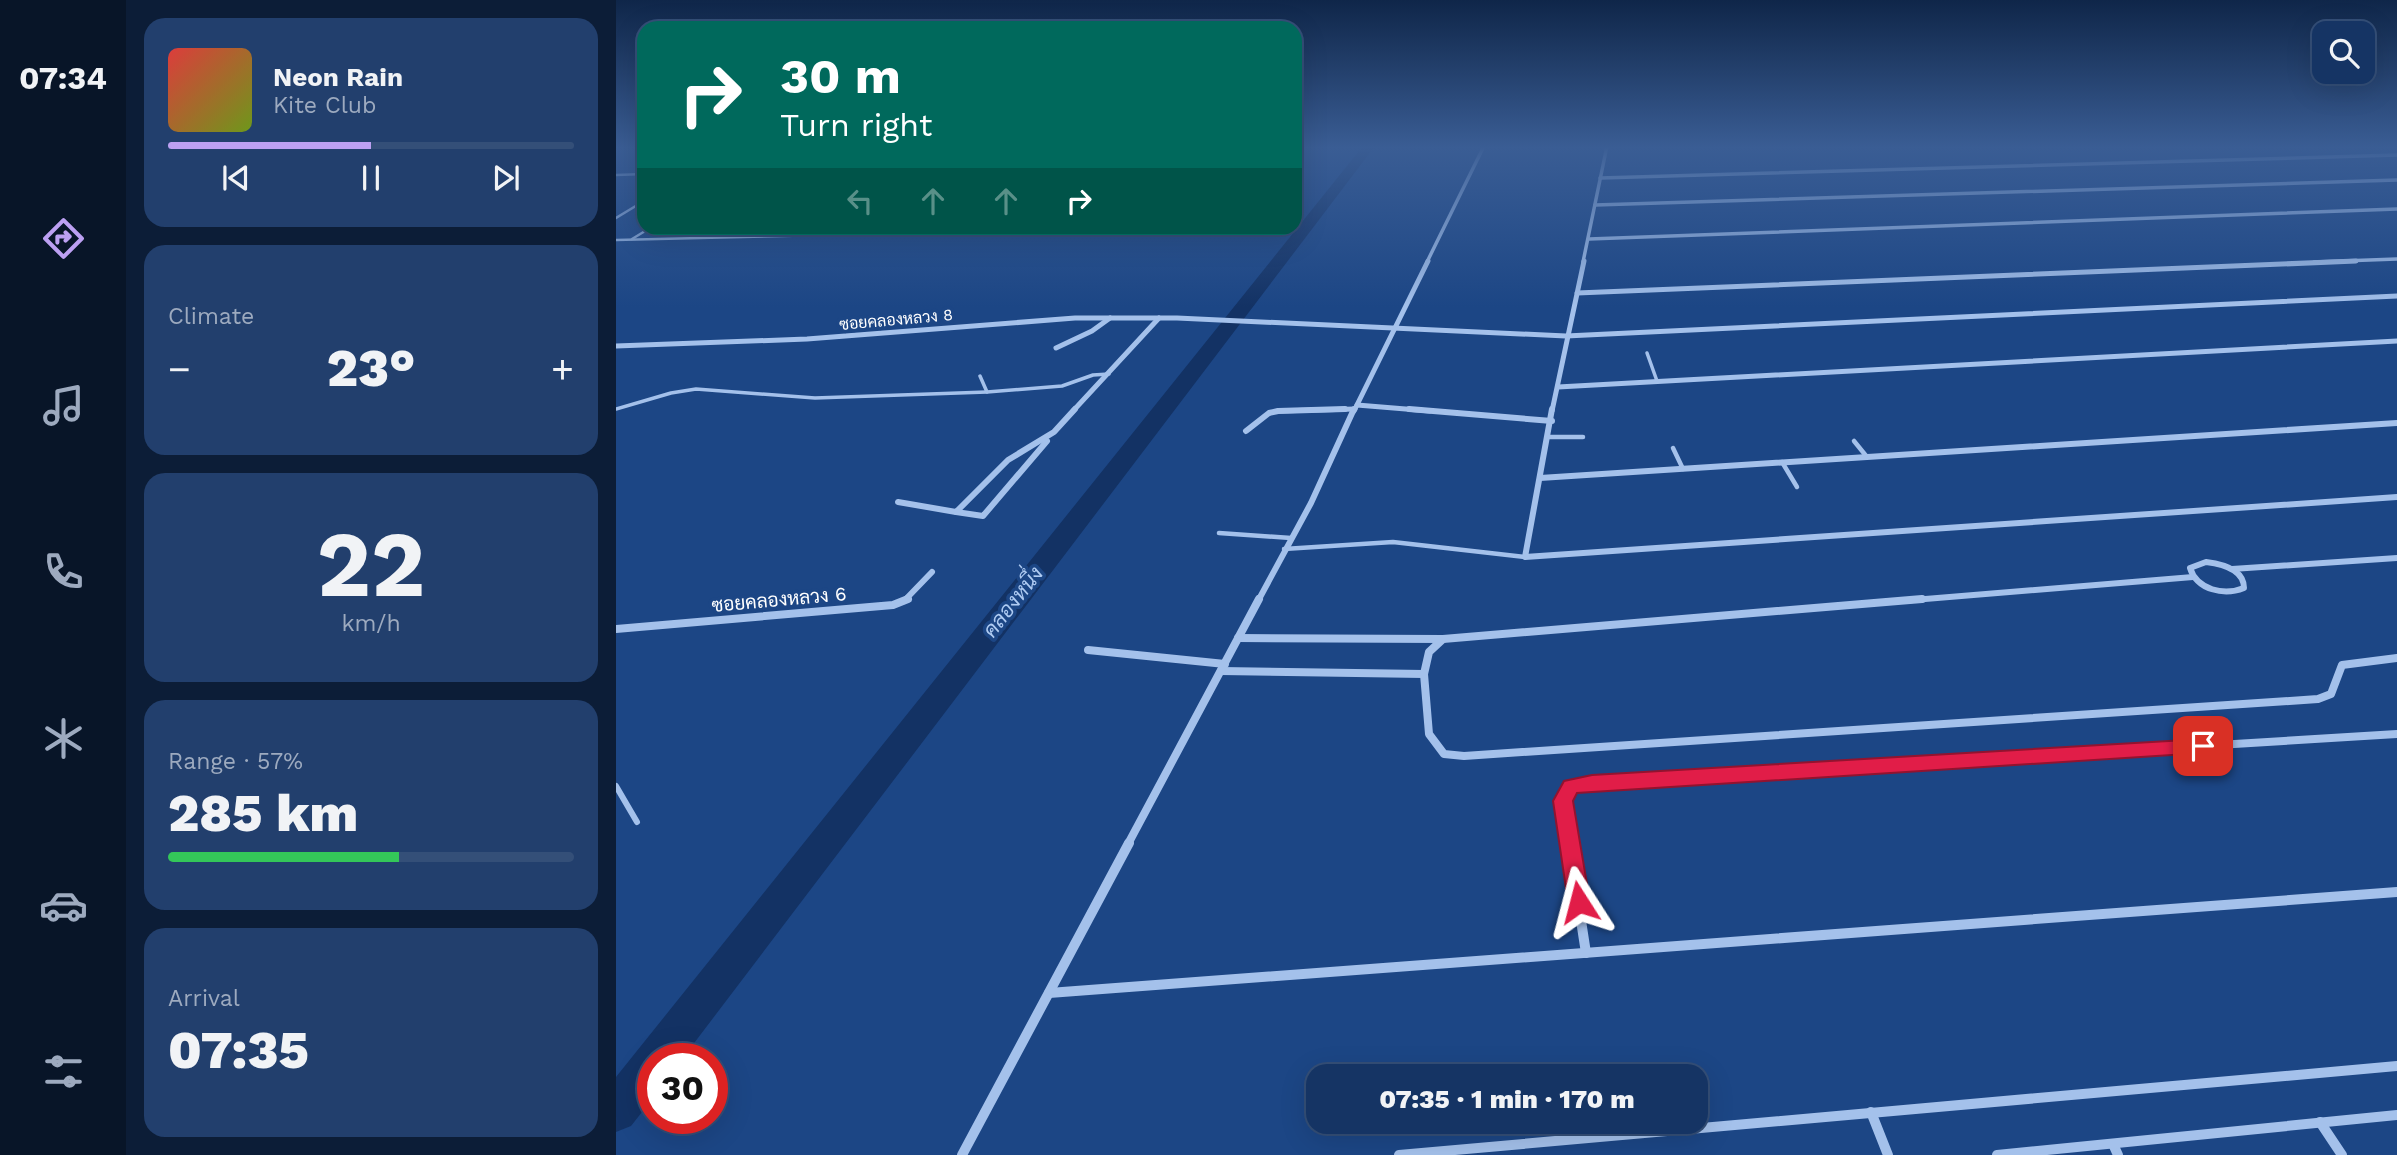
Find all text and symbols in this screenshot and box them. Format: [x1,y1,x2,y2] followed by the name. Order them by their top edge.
[2312,21,2375,84] map controls
[2312,21,2375,84] button: search
[780,47,901,105] text: 30 m
[665,49,756,140] icon: right
[19,59,107,97] text: 07:34
[273,62,403,92] text: Neon Rain
[273,92,376,119] text: Kite Club
[780,106,932,144] text: Turn right
[217,159,255,197] icon: previous
[352,159,390,197] icon: pause
[487,159,525,197] icon: next
[841,182,879,220] icon: left
[914,182,952,220] icon: ahead
[987,182,1025,220] icon: ahead
[1060,182,1098,220] icon: right
[39,214,88,263] icon: directions
[168,303,254,330] text: Climate
[838,305,954,334] street label: ซอยคลองหลวง 8
[327,338,415,399] text: 23°
[168,347,191,391] text: −
[551,347,574,391] text: +
[39,381,88,430] icon: music
[317,511,425,618] text: 22
[39,547,88,596] icon: phone
[972,557,1048,642] water label: คลองหนึ่ง
[711,582,848,617] street label: ซอยคลองหลวง 6
[341,610,401,637] text: km/h
[39,714,88,763] icon: climate
[2173,716,2233,776] pin
[2184,727,2222,765] icon: arrive
[168,748,303,775] text: Range · 57%
[168,783,358,844] text: 285 km
[1542,865,1616,939] position arrow
[39,881,88,930] icon: car
[168,985,240,1012] text: Arrival
[168,1020,309,1081] text: 07:35
[637,1043,728,1134] speed limit sign: 30
[39,1047,88,1096] icon: filters
[1379,1084,1635,1114] text: 07:35 · 1 min · 170 m

